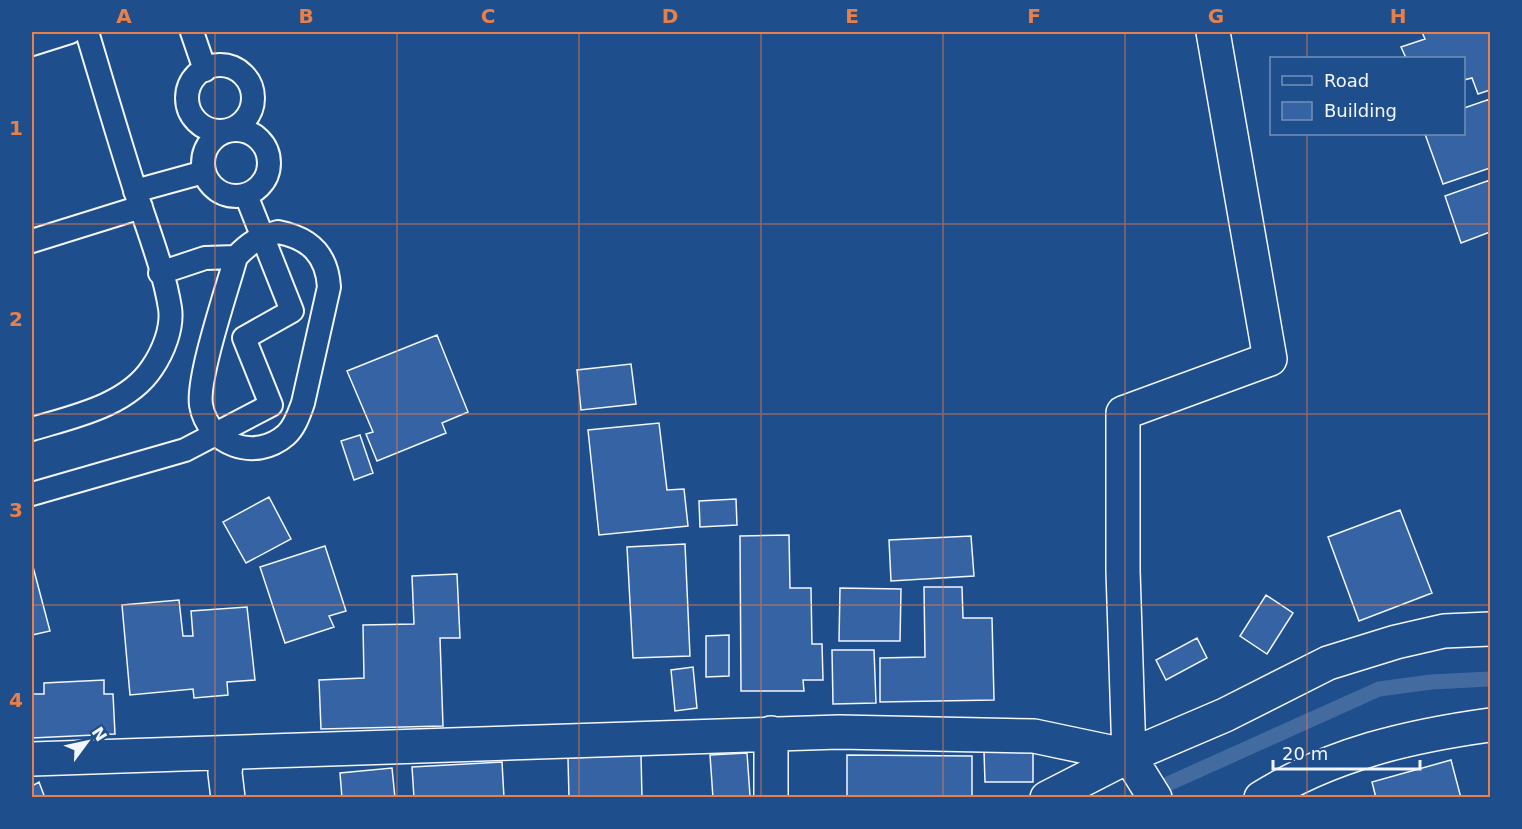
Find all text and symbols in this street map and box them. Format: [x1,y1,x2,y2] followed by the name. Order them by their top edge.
[116,4,132,28] text: A
[298,4,314,28] text: B
[481,4,495,28] text: C
[662,4,678,28] text: D
[845,4,859,28] text: E
[1027,4,1041,28] text: F
[1208,4,1224,28] text: G
[1390,4,1406,28] text: H
[1270,57,1465,135] legend
[1324,70,1369,91] text: Road
[1324,100,1397,121] text: Building
[9,116,23,140] text: 1
[9,307,23,331] text: 2
[9,498,23,522] text: 3
[9,688,23,712] text: 4
[57,712,117,772] north arrow
[88,723,111,745] text: N
[1273,733,1420,771] scale bar
[1282,743,1328,764] text: 20 m

